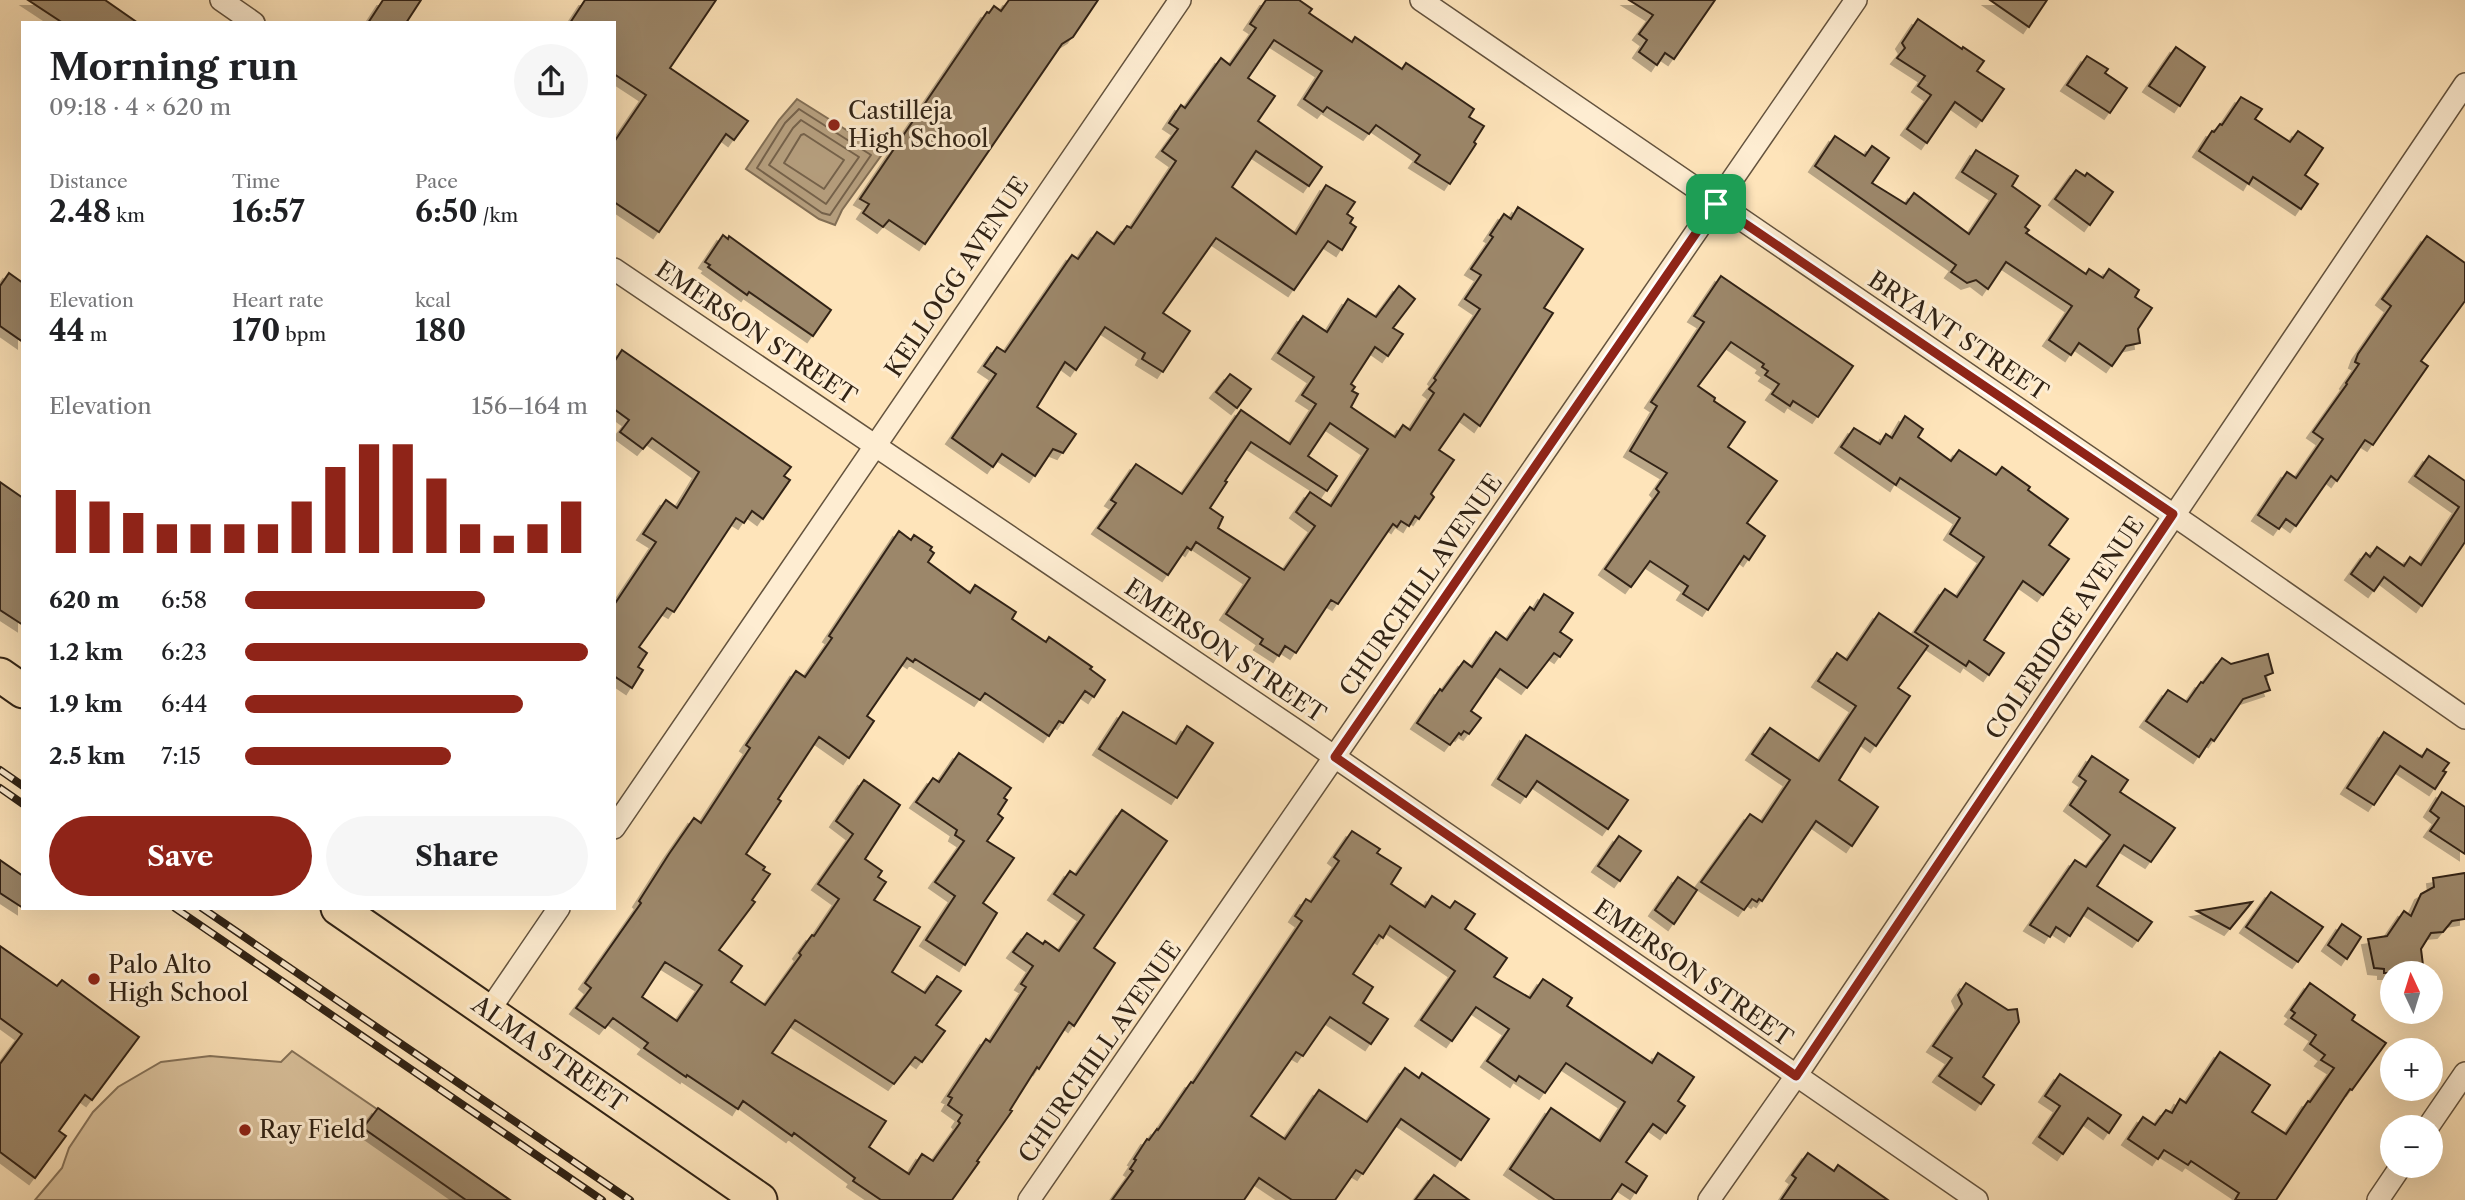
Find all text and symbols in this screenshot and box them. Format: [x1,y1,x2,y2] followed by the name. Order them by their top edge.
[49,43,298,90] text: Morning run
[514,44,588,118] button: share
[49,93,231,121] text: 09:18 · 4 × 620 m
[848,96,989,153] place label: Castilleja High School
[826,117,842,133] marker: Castilleja High School
[49,170,128,193] text: Distance
[232,170,280,193] text: Time
[415,170,458,193] text: Pace
[879,171,1034,382] street label: KELLOGG AVENUE
[1686,174,1746,234] pin
[1697,185,1735,223] icon: arrive
[49,193,111,230] text: 2.48
[232,193,305,230] text: 16:57
[415,193,478,230] text: 6:50
[111,204,145,227] text: km
[478,204,518,227] text: /km
[650,255,862,411] street label: EMERSON STREET
[1863,265,2054,407] street label: BRYANT STREET
[49,289,134,312] text: Elevation
[232,289,324,312] text: Heart rate
[415,289,451,312] text: kcal
[49,312,85,349] text: 44
[232,312,280,349] text: 170
[415,312,466,349] text: 180
[85,323,107,346] text: m
[280,323,326,346] text: bpm
[49,392,152,420] text: Elevation
[472,392,588,420] text: 156–164 m
[1333,468,1508,701] street label: CHURCHILL AVENUE
[1979,511,2150,745] street label: COLERIDGE AVENUE
[1119,573,1331,729] street label: EMERSON STREET
[49,586,120,614] text: 620 m
[161,586,207,614] text: 6:58
[49,638,123,666] text: 1.2 km
[161,638,207,666] text: 6:23
[49,690,123,718] text: 1.9 km
[161,690,208,718] text: 6:44
[49,742,125,770] text: 2.5 km
[161,742,201,770] text: 7:15
[49,816,312,896] button: Save
[326,816,588,896] button: Share
[1588,893,1798,1052] street label: EMERSON STREET
[1012,935,1187,1168] street label: CHURCHILL AVENUE
[108,950,249,1007] place label: Palo Alto High School
[2380,961,2443,1024] north arrow
[2380,961,2443,1178] map controls
[86,971,102,987] marker: Palo Alto High School
[466,989,632,1118] street label: ALMA STREET
[2380,1038,2443,1101] button: +
[259,1115,366,1144] place label: Ray Field
[2380,1115,2443,1178] button: −
[237,1122,253,1138] marker: Ray Field

